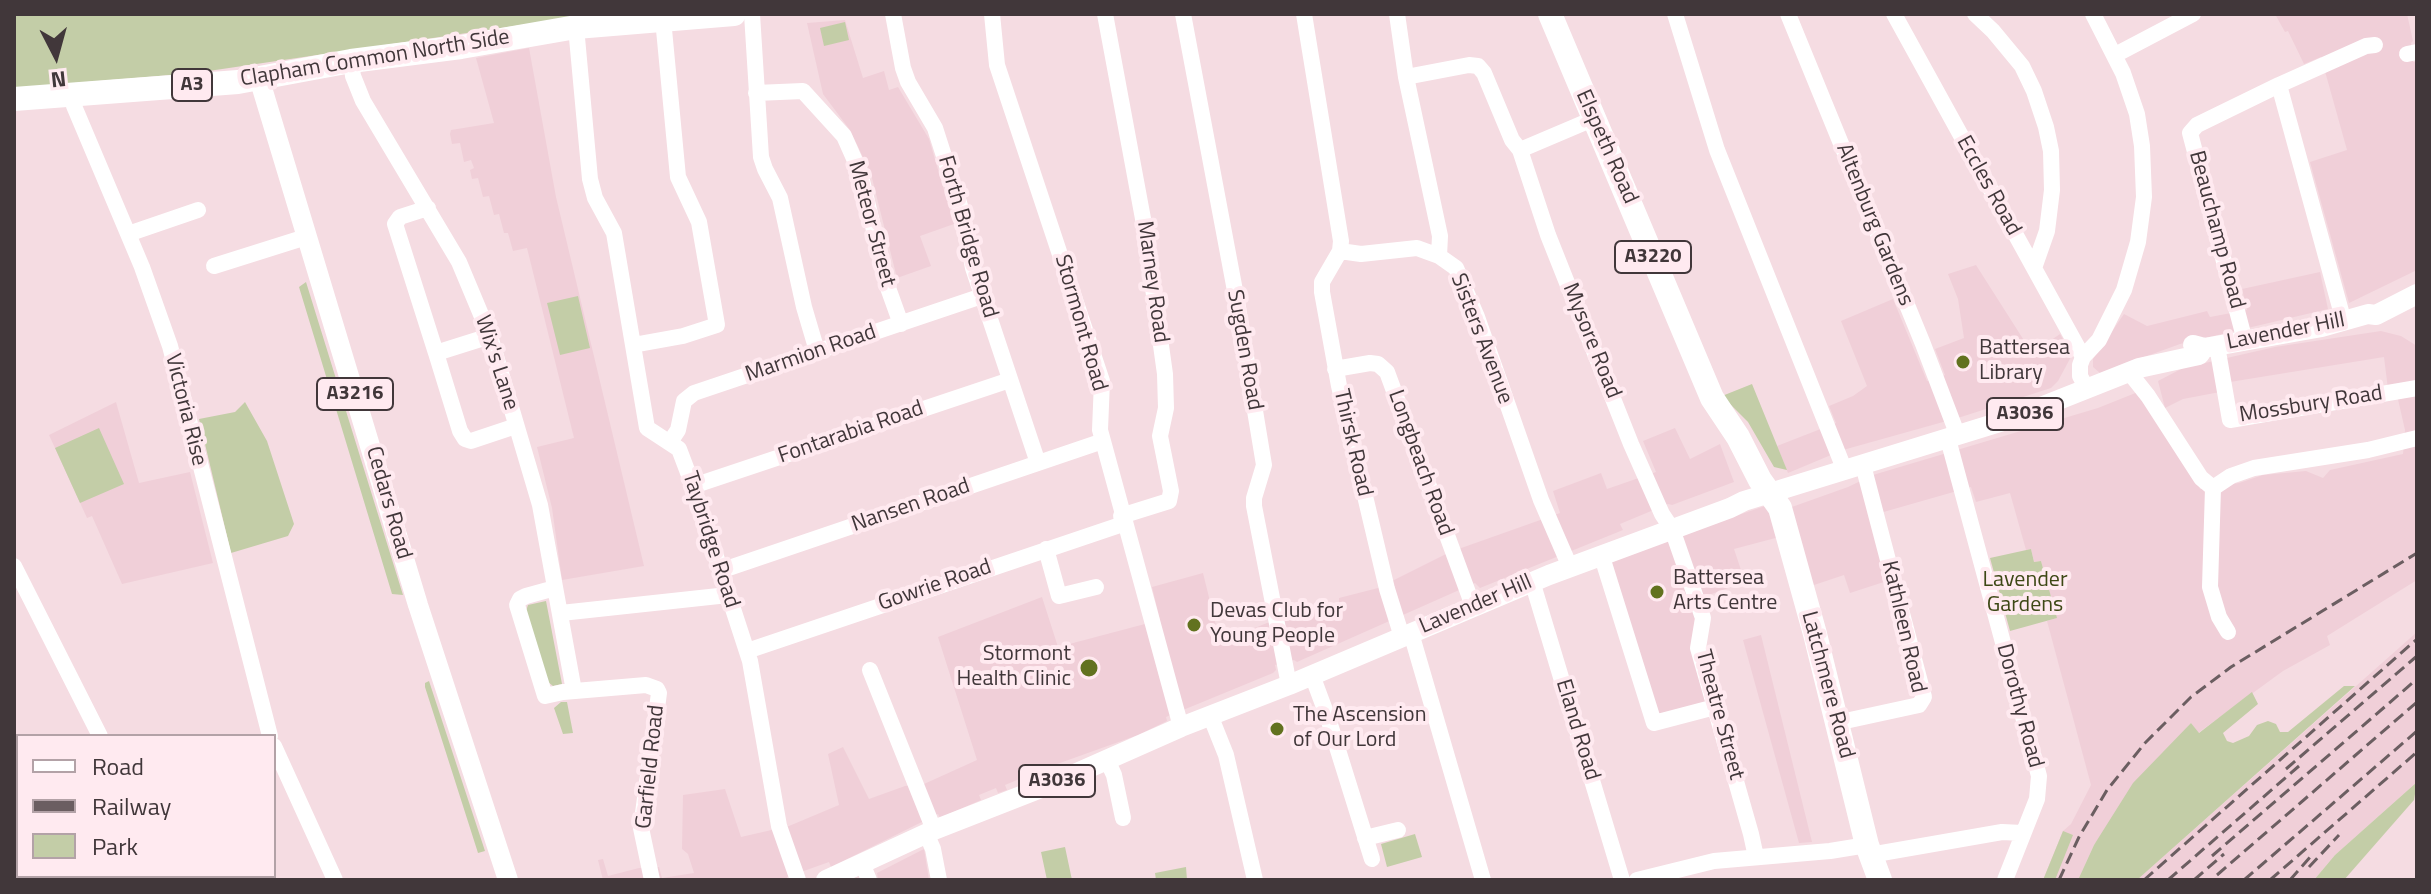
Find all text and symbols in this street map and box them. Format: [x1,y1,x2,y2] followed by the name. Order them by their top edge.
[16,16,96,96] north arrow
[239,25,511,93] street label: Clapham Common North Side
[49,62,68,98] text: N
[172,69,212,101] road number: A3
[1569,86,1643,208] street label: Elspeth Road
[1950,132,2026,240] street label: Eccles Road
[1829,140,1919,310] street label: Altenburg Gardens
[2182,148,2250,312] street label: Beauchamp Road
[931,153,1003,321] street label: Forth Bridge Road
[842,158,900,290] street label: Meteor Street
[1130,219,1174,345] street label: Marney Road
[1615,241,1691,273] road number: A3220
[1048,252,1112,394] street label: Stormont Road
[1444,270,1518,408] street label: Sisters Avenue
[1556,280,1626,402] street label: Mysore Road
[1220,288,1268,412] street label: Sugden Road
[2225,308,2347,356] street label: Lavender Hill
[468,312,524,414] street label: Wix's Lane
[742,319,880,389] street label: Marmion Road
[1979,336,2070,388] place label: Battersea Library
[158,351,212,469] street label: Victoria Rise
[1954,353,1972,371] marker: Battersea Library
[317,378,393,410] road number: A3216
[2238,381,2384,429] street label: Mossbury Road
[1327,387,1377,499] street label: Thirsk Road
[1381,387,1459,539] street label: Longbeach Road
[775,396,927,470] street label: Fontarabia Road
[1987,398,2063,430] road number: A3036
[359,444,417,562] street label: Cedars Road
[676,469,744,611] street label: Taybridge Road
[848,473,974,539] street label: Nansen Road
[875,554,995,618] street label: Gowrie Road
[1875,558,1931,696] street label: Kathleen Road
[1673,566,1777,618] place label: Battersea Arts Centre
[1982,568,2068,620] park label: Lavender Gardens
[1416,569,1536,641] street label: Lavender Hill
[1648,583,1666,601] marker: Battersea Arts Centre
[1210,599,1343,650] place label: Devas Club for Young People
[1795,609,1859,761] street label: Latchmere Road
[1185,616,1203,634] marker: Devas Club for Young People
[1990,641,2048,771] street label: Dorothy Road
[957,642,1071,694] place label: Stormont Health Clinic
[1689,647,1749,783] street label: Theatre Street
[1078,657,1100,679] marker: Stormont Health Clinic
[1549,676,1605,784] street label: Eland Road
[1293,703,1427,754] place label: The Ascension of Our Lord
[631,704,671,830] street label: Garfield Road
[1268,720,1286,738] marker: The Ascension of Our Lord
[16,734,276,878] legend
[92,748,144,784] text: Road
[1019,765,1095,797] road number: A3036
[92,788,171,824] text: Railway
[92,828,138,864] text: Park

